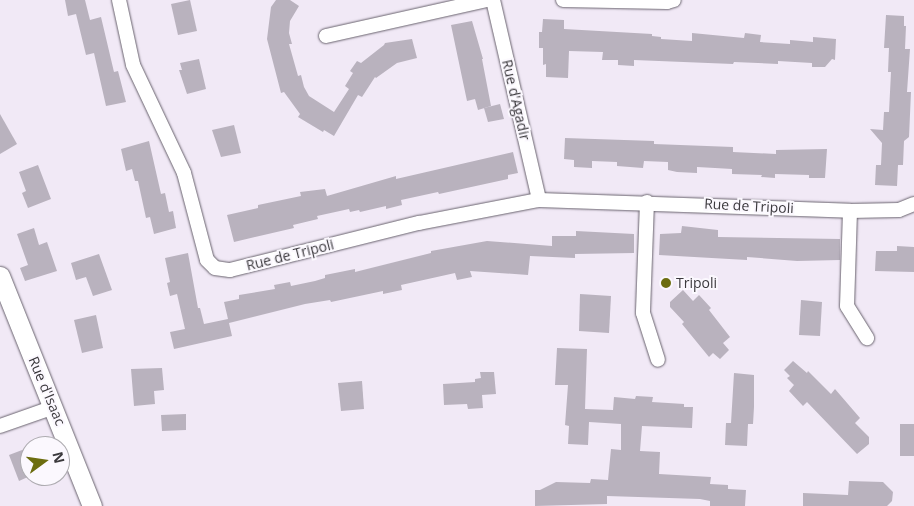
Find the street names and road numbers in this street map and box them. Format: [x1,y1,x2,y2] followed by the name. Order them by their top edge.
[499,58,533,142] street label: Rue d'Agadir
[704,195,794,217] street label: Rue de Tripoli
[244,236,336,274] street label: Rue de Tripoli
[25,354,69,428] street label: Rue d'Isaac

